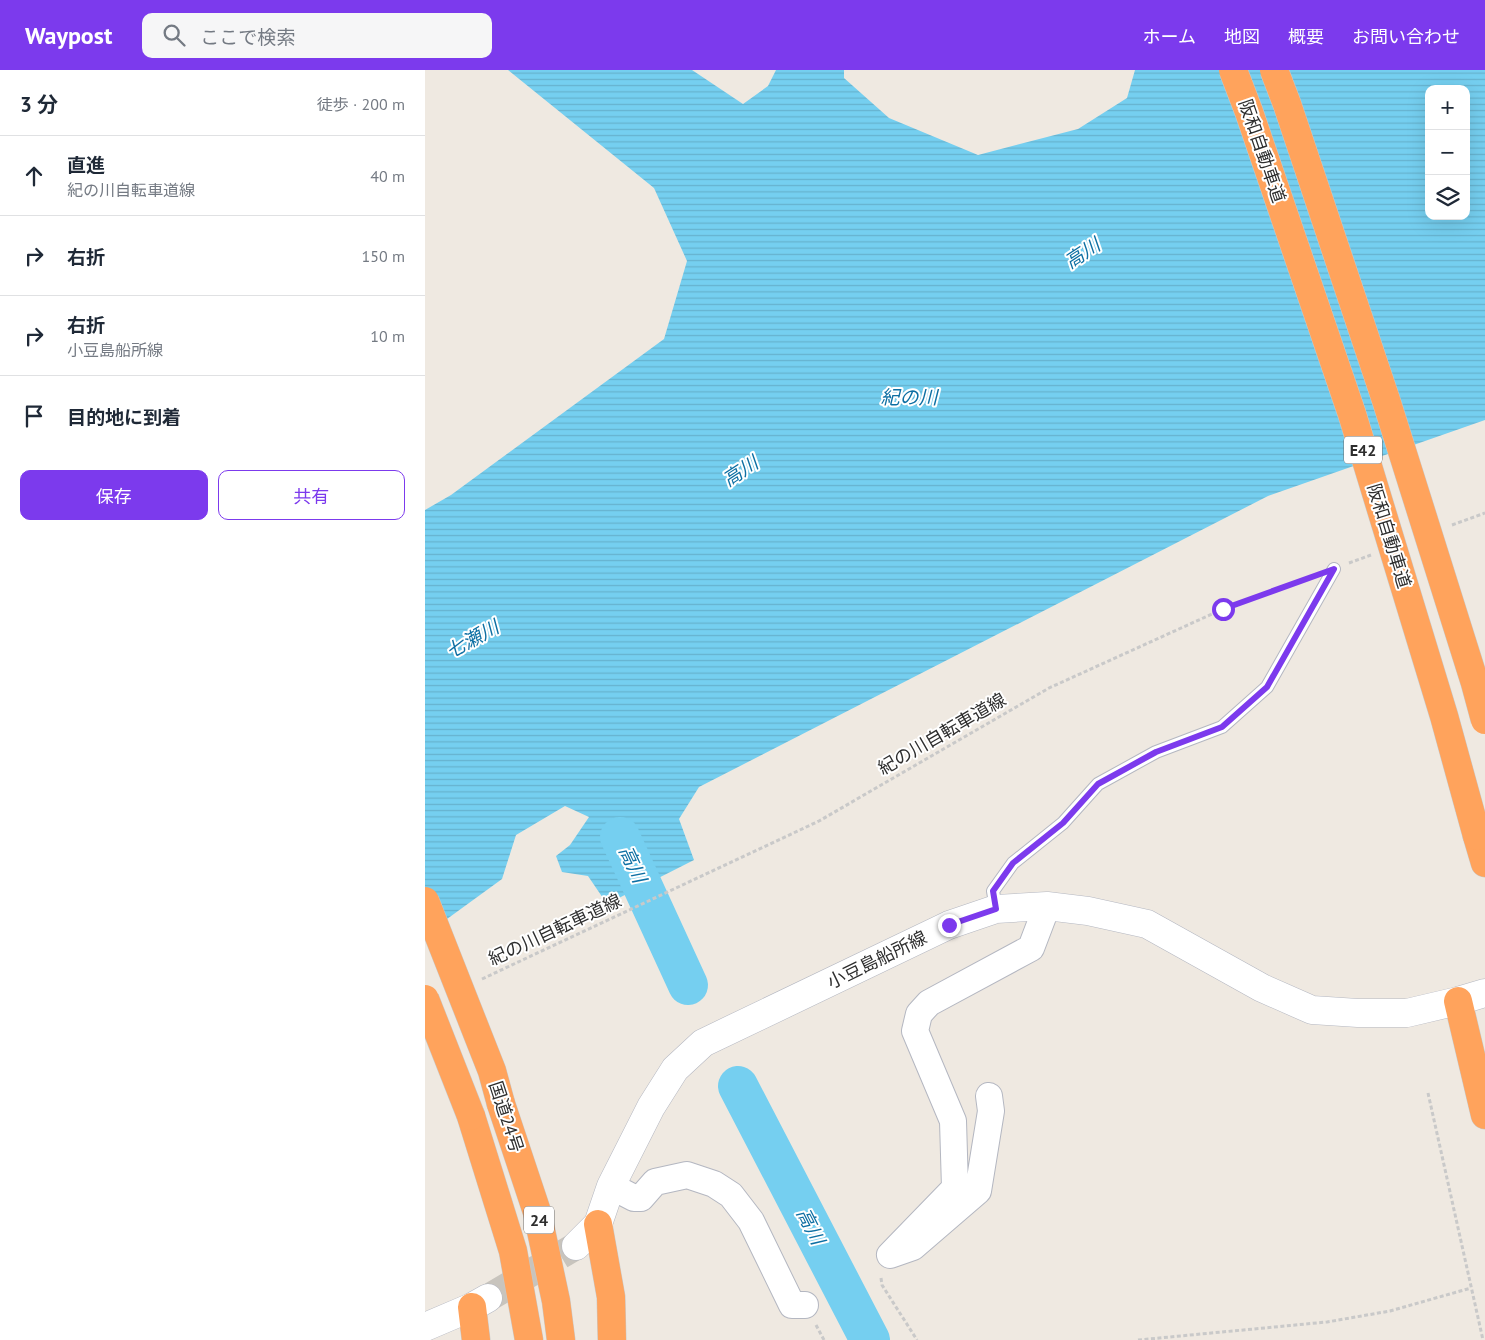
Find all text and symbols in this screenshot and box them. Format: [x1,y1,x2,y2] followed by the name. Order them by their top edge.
[142,13,492,58] search box
[25,20,112,51] text: Waypost
[160,21,188,49] icon: search
[200,25,295,49] text: ここで検索
[1143,25,1196,48] text: ホーム
[1224,25,1260,48] text: 地図
[1288,25,1324,48] text: 概要
[1352,25,1460,48] text: お問い合わせ
[1425,85,1470,220] map controls
[1425,85,1470,130] button: +
[20,91,58,118] text: 3 分
[317,94,405,114] text: 徒歩 · 200 m
[1234,96,1291,206] street label: 阪和自動車道
[1425,130,1470,175] button: −
[67,153,105,177] text: 直進
[20,162,48,190] icon: ahead
[370,166,405,186] text: 40 m
[1425,175,1470,220] button: layers
[67,180,195,200] text: 紀の川自転車道線
[1060,232,1106,273] water label: 高川
[20,242,48,270] icon: right
[67,245,105,269] text: 右折
[362,246,405,266] text: 150 m
[67,313,105,337] text: 右折
[20,322,48,350] icon: right
[370,326,405,346] text: 10 m
[67,340,163,360] text: 小豆島船所線
[880,385,939,409] water label: 紀の川
[20,402,48,430] icon: arrive
[67,405,181,429] text: 目的地に到着
[1344,436,1382,464] road number: E42
[718,450,764,491] water label: 高川
[20,470,208,520] button: 保存
[218,470,405,520] button: 共有
[1363,481,1416,591] street label: 阪和自動車道
[1212,598,1235,621] route start
[441,614,504,663] water label: 七瀬川
[874,688,1010,780] street label: 紀の川自転車道線
[614,842,653,888] water label: 高川
[485,889,625,970] street label: 紀の川自転車道線
[938,914,961,937] route end
[823,926,930,994] street label: 小豆島船所線
[484,1078,529,1155] street label: 国道24号
[792,1204,831,1250] water label: 高川
[524,1206,554,1234] road number: 24

